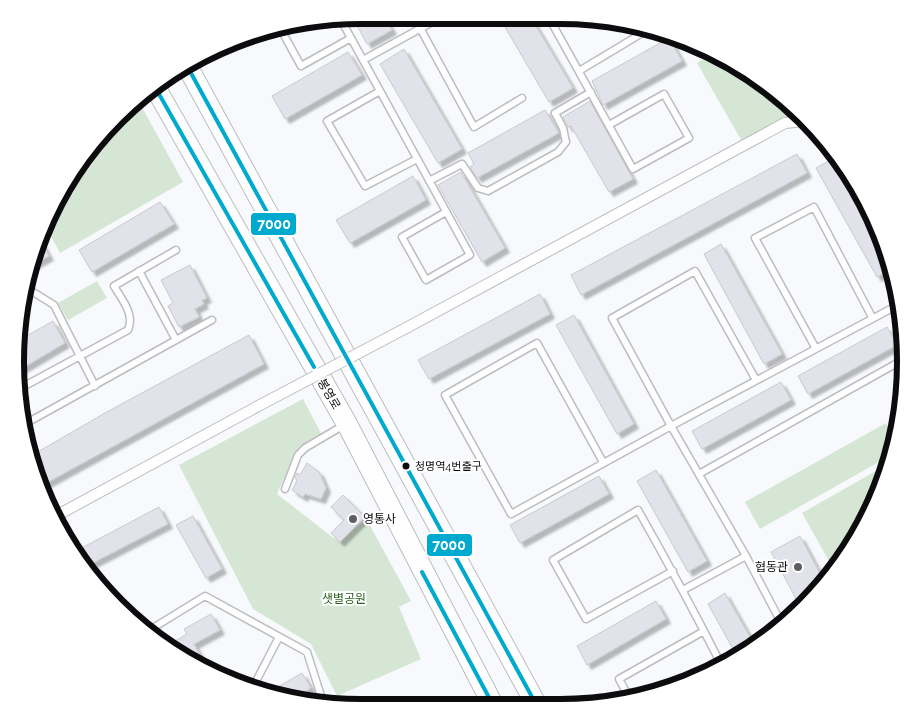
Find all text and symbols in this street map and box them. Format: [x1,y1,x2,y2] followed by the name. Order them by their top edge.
[250,212,297,236] line badge: 7000
[257,216,291,232] text: 7000
[315,376,343,412] street label: 봉영로
[415,460,482,473] place label: 청명역4번출구
[401,461,411,471] marker: 청명역4번출구
[363,512,396,526] place label: 영통사
[347,513,359,525] marker: 영통사
[426,533,473,557] line badge: 7000
[432,537,466,553] text: 7000
[755,560,788,574] place label: 협동관
[792,561,804,573] marker: 협동관
[322,592,366,606] park label: 샛별공원

